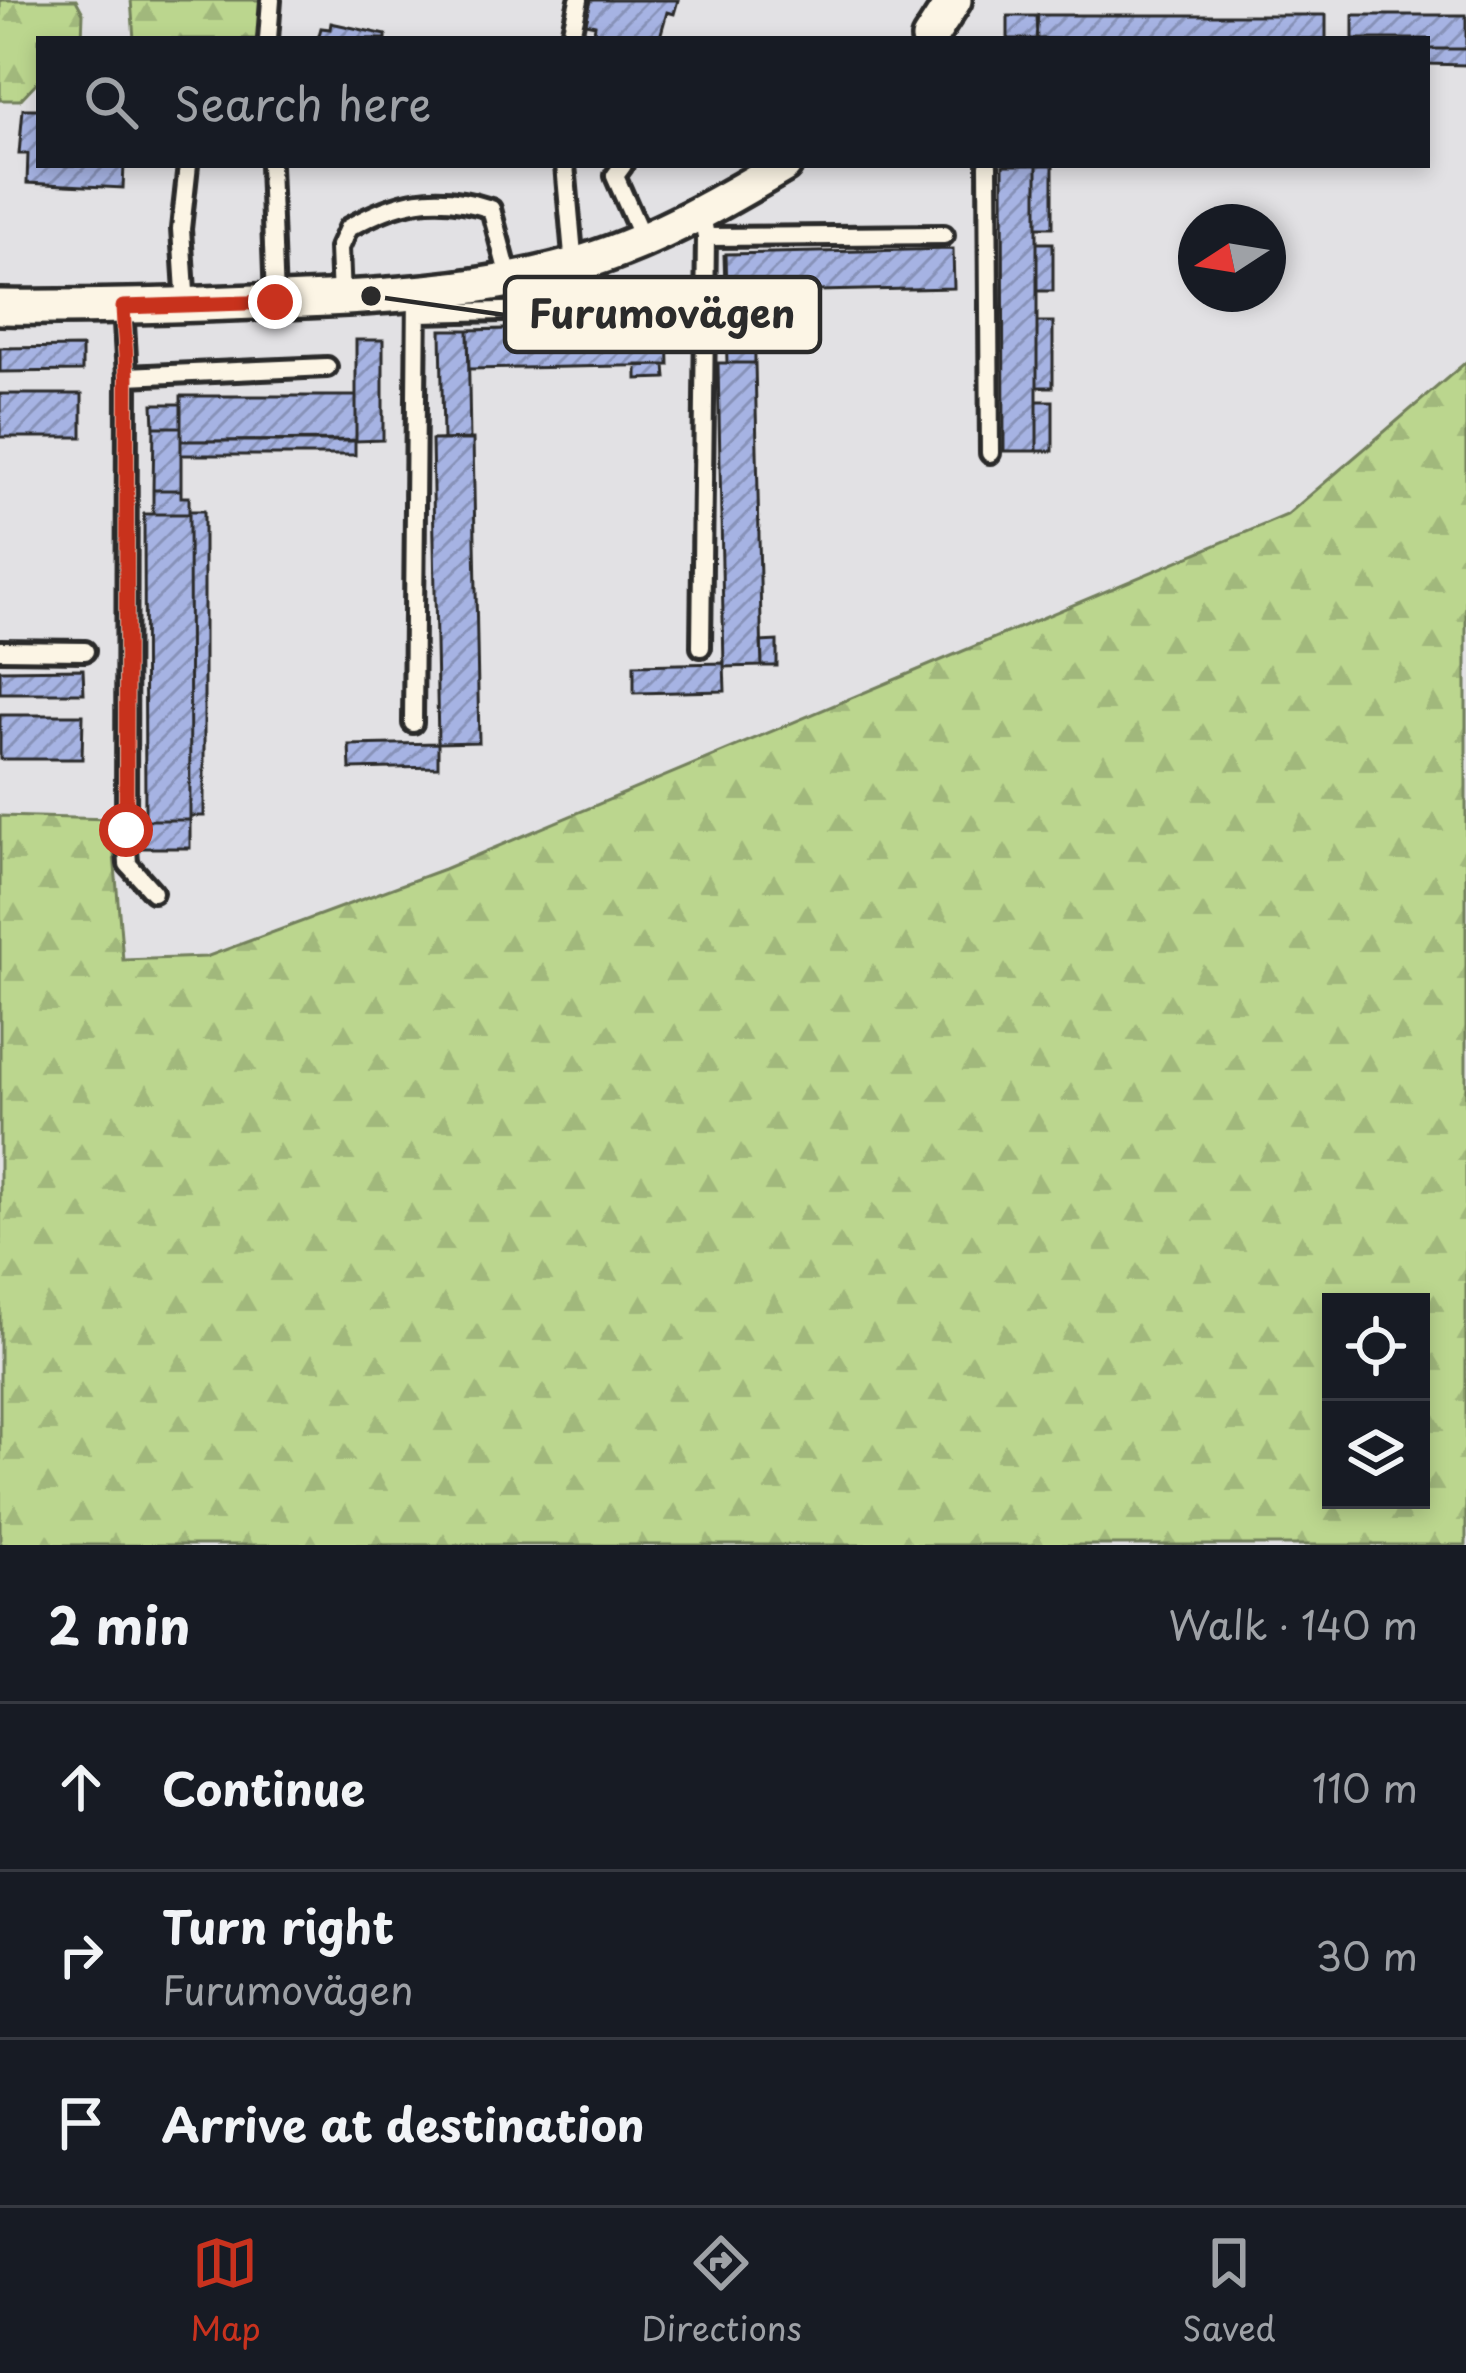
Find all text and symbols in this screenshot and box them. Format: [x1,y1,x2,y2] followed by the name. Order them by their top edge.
[36,36,1430,168] search box
[174,68,431,136] text: Search here
[78,69,144,135] icon: search
[1178,204,1286,312] north arrow
[248,275,302,329] route end
[505,277,820,352] callout: Furumovägen
[529,282,795,341] text: Furumovägen
[99,803,153,857] route start
[1322,1293,1430,1509] map controls
[1322,1293,1430,1401] button: locate
[1322,1401,1430,1509] button: layers
[48,1585,190,1662] text: 2 min
[1169,1594,1418,1653] text: Walk · 140 m
[162,1753,365,1821] text: Continue
[48,1754,114,1820] icon: ahead
[1312,1757,1418,1816] text: 110 m
[162,1891,394,1959] text: Turn right
[48,1922,114,1988] icon: right
[1315,1925,1418,1984] text: 30 m
[162,1959,413,2018] text: Furumovägen
[162,2089,645,2157] text: Arrive at destination
[48,2090,114,2156] icon: arrive
[190,2230,261,2352] tab: Map
[641,2230,802,2352] tab: Directions
[1182,2230,1276,2352] tab: Saved

